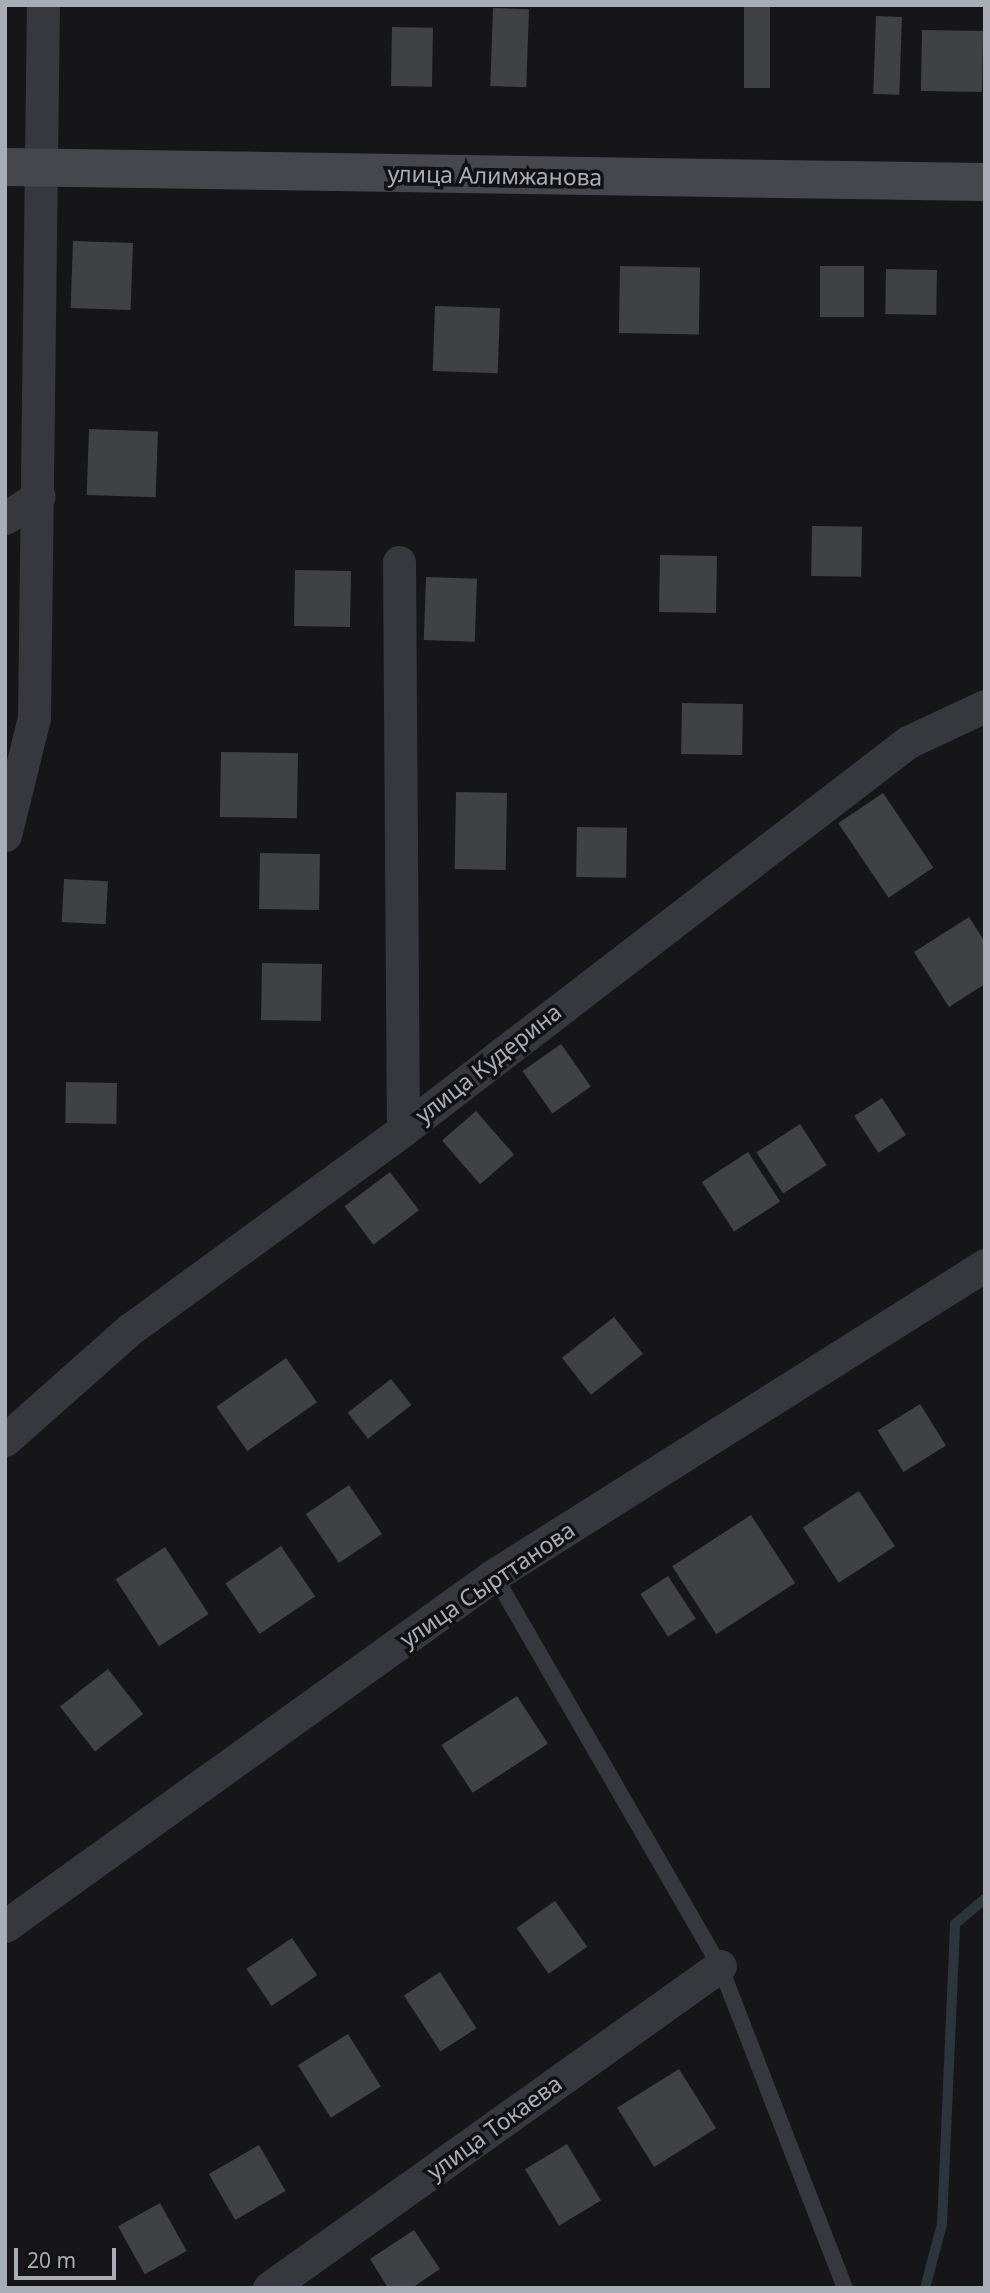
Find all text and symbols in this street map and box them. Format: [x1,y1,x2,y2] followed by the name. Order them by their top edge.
[387,159,603,191] street label: улица Алимжанова
[409,997,567,1129] street label: улица Кудерина
[394,1515,580,1653] street label: улица Сырттанова
[421,2069,567,2185] street label: улица Токаева
[18,2234,119,2278] scale bar
[27,2246,76,2274] text: 20 m

